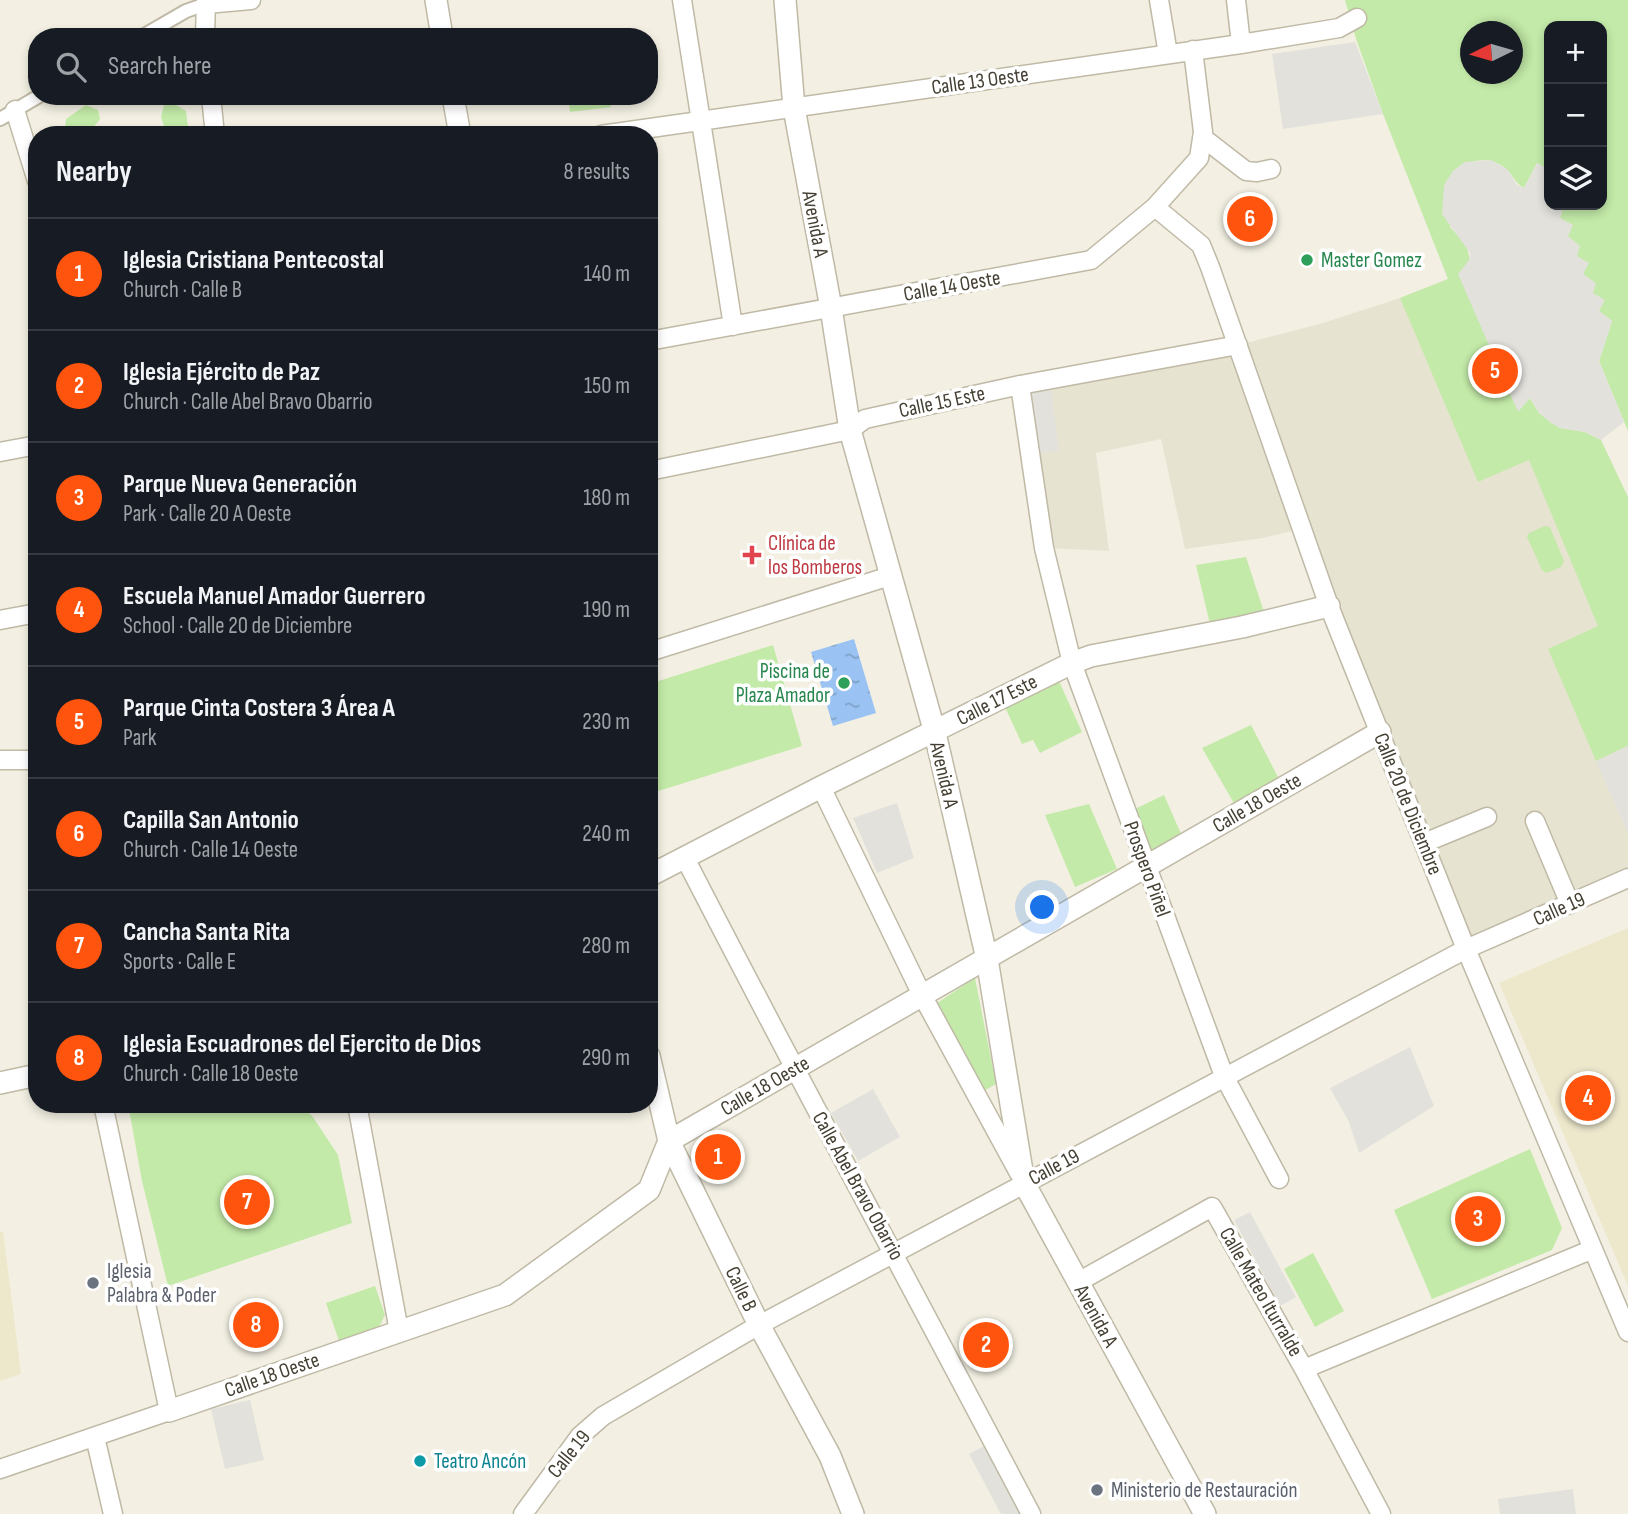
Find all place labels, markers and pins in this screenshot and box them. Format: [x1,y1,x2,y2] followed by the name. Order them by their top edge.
[1227,193,1273,245] pin: 6
[1321,248,1422,273] place label: Master Gomez
[1299,252,1315,268] marker: Master Gomez
[1472,345,1518,397] pin: 5
[768,531,862,580] place label: Clínica de los Bomberos
[742,545,762,565] marker: Clínica de los Bomberos
[736,659,830,708] place label: Piscina de Plaza Amador
[836,675,852,691] marker: Piscina de Plaza Amador
[1565,1072,1611,1124] pin: 4
[695,1131,741,1183] pin: 1
[224,1176,270,1228] pin: 7
[1455,1193,1501,1245] pin: 3
[107,1259,216,1308] place label: Iglesia Palabra & Poder
[85,1275,101,1291] marker: Iglesia Palabra & Poder
[233,1299,279,1351] pin: 8
[963,1319,1009,1371] pin: 2
[434,1449,526,1474] place label: Teatro Ancón
[412,1453,428,1469] marker: Teatro Ancón
[1111,1478,1297,1503] place label: Ministerio de Restauración
[1089,1482,1105,1498] marker: Ministerio de Restauración

